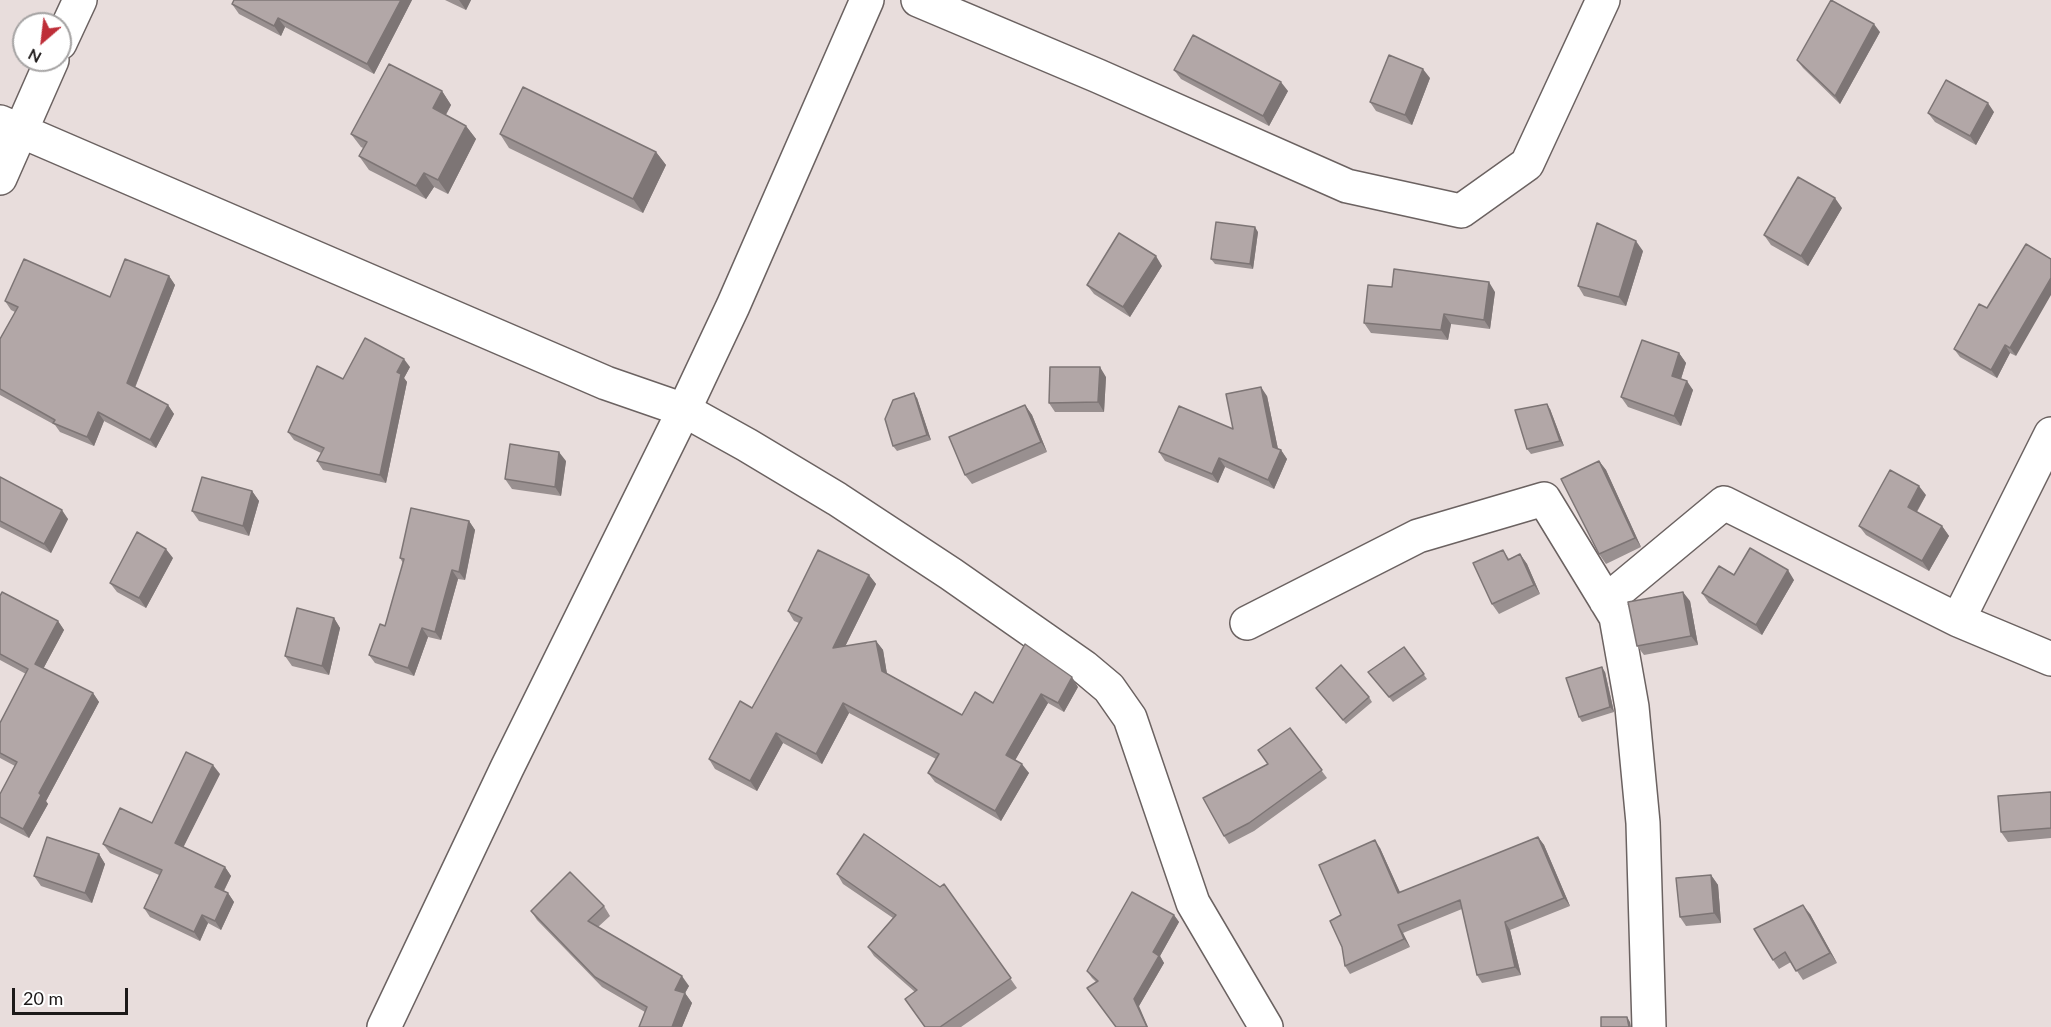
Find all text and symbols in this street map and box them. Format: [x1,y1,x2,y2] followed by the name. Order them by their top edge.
[12,12,72,72] north arrow
[24,45,44,68] text: N
[15,976,130,1014] scale bar
[23,987,63,1009] text: 20 m

